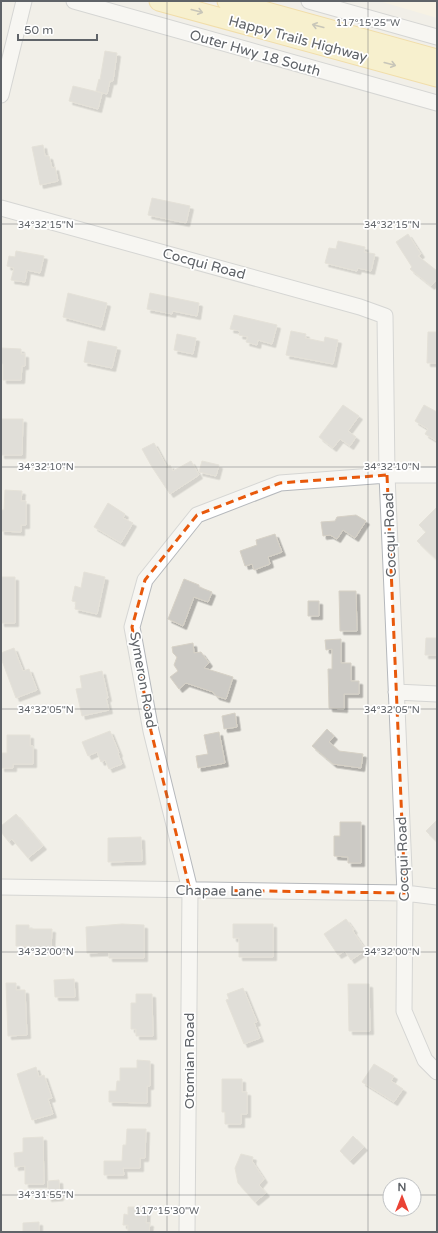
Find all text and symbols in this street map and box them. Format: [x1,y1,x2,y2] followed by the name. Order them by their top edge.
[190,8,203,15] one-way arrow
[227,12,370,66] street label: Happy Trails Highway
[18,16,97,42] scale bar
[336,17,400,29] text: 117°15'25"W
[312,22,325,29] one-way arrow
[24,23,53,37] text: 50 m
[188,26,322,80] street label: Outer Hwy 18 South
[383,61,396,68] one-way arrow
[18,219,74,231] text: 34°32'15"N
[364,219,420,231] text: 34°32'15"N
[161,245,247,283] street label: Cocqui Road
[18,461,74,473] text: 34°32'10"N
[364,461,420,473] text: 34°32'10"N
[380,492,400,578] street label: Cocqui Road
[126,631,160,729] street label: Symeron Road
[18,704,74,716] text: 34°32'05"N
[364,704,420,716] text: 34°32'05"N
[393,816,413,902] street label: Cocqui Road
[175,882,263,900] street label: Chapae Lane
[18,946,74,958] text: 34°32'00"N
[364,946,420,958] text: 34°32'00"N
[181,1013,198,1109] street label: Otomian Road
[382,1177,422,1217] north arrow
[398,1181,406,1194] text: N
[18,1189,74,1201] text: 34°31'55"N
[135,1205,199,1217] text: 117°15'30"W

